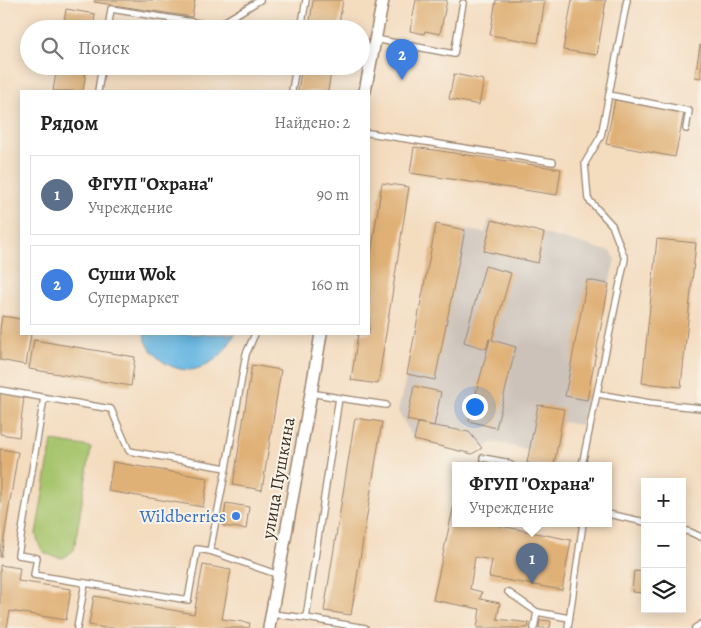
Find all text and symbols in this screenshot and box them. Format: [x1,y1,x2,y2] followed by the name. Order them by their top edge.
[20,20,370,75] search box
[38,34,66,62] icon: search
[78,35,130,61] text: Поиск
[386,39,418,80] pin: 2
[40,109,98,137] text: Рядом
[274,112,350,134] text: Найдено: 2
[88,171,213,197] text: ФГУП "Охрана"
[54,184,60,206] text: 1
[317,184,349,206] text: 90 m
[88,197,173,219] text: Учреждение
[88,261,176,287] text: Суши Wok
[53,274,61,296] text: 2
[311,274,349,296] text: 160 m
[88,287,179,309] text: Супермаркет
[462,394,488,420] your location
[255,415,301,542] street label: улица Пушкина
[452,462,612,527] popup
[469,471,595,497] text: ФГУП "Охрана"
[641,478,686,613] map controls
[641,478,686,523] button: +
[469,497,554,519] text: Учреждение
[138,504,226,528] place label: Wildberries
[230,510,242,522] marker: Wildberries
[641,523,686,568] button: −
[516,543,548,584] pin: 1
[641,568,686,613] button: layers

